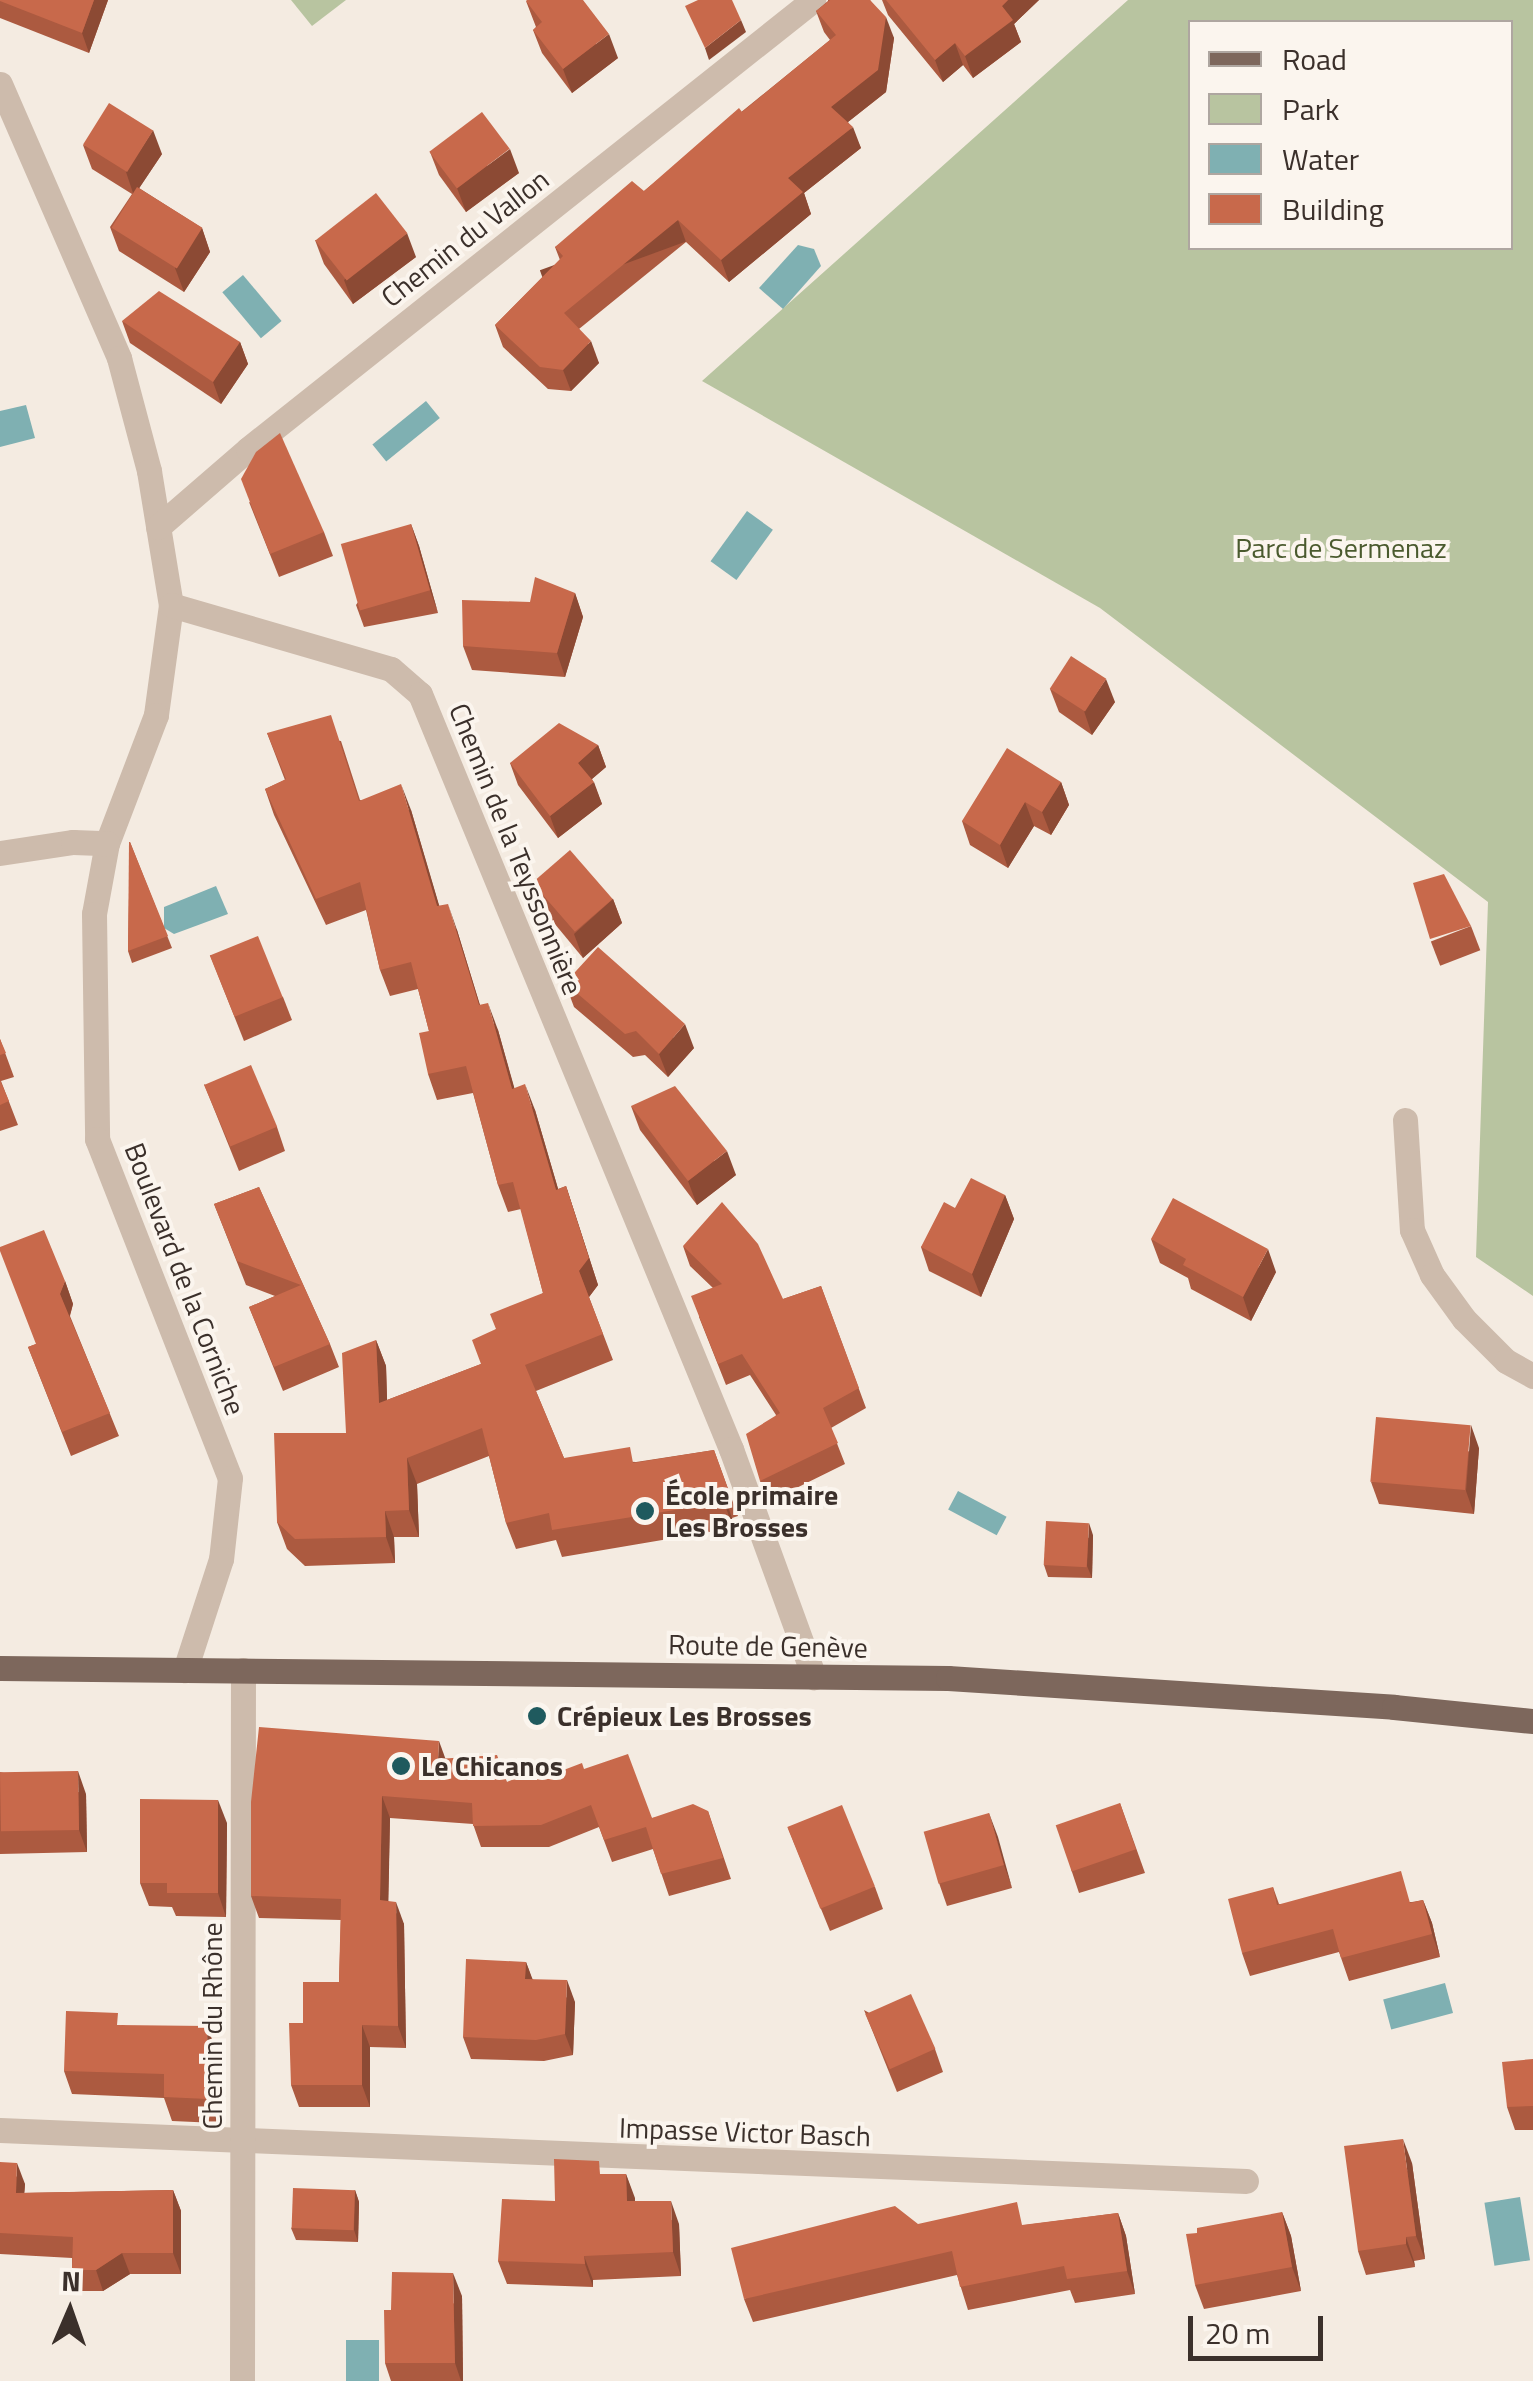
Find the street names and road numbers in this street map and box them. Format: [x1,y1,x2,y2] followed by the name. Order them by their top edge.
[375,162,555,314] street label: Chemin du Vallon
[442,699,590,999] street label: Chemin de la Teyssonnière
[118,1138,252,1420] street label: Boulevard de la Corniche
[668,1627,868,1665] street label: Route de Genève
[195,1922,229,2130] street label: Chemin du Rhône
[618,2111,872,2153] street label: Impasse Victor Basch

